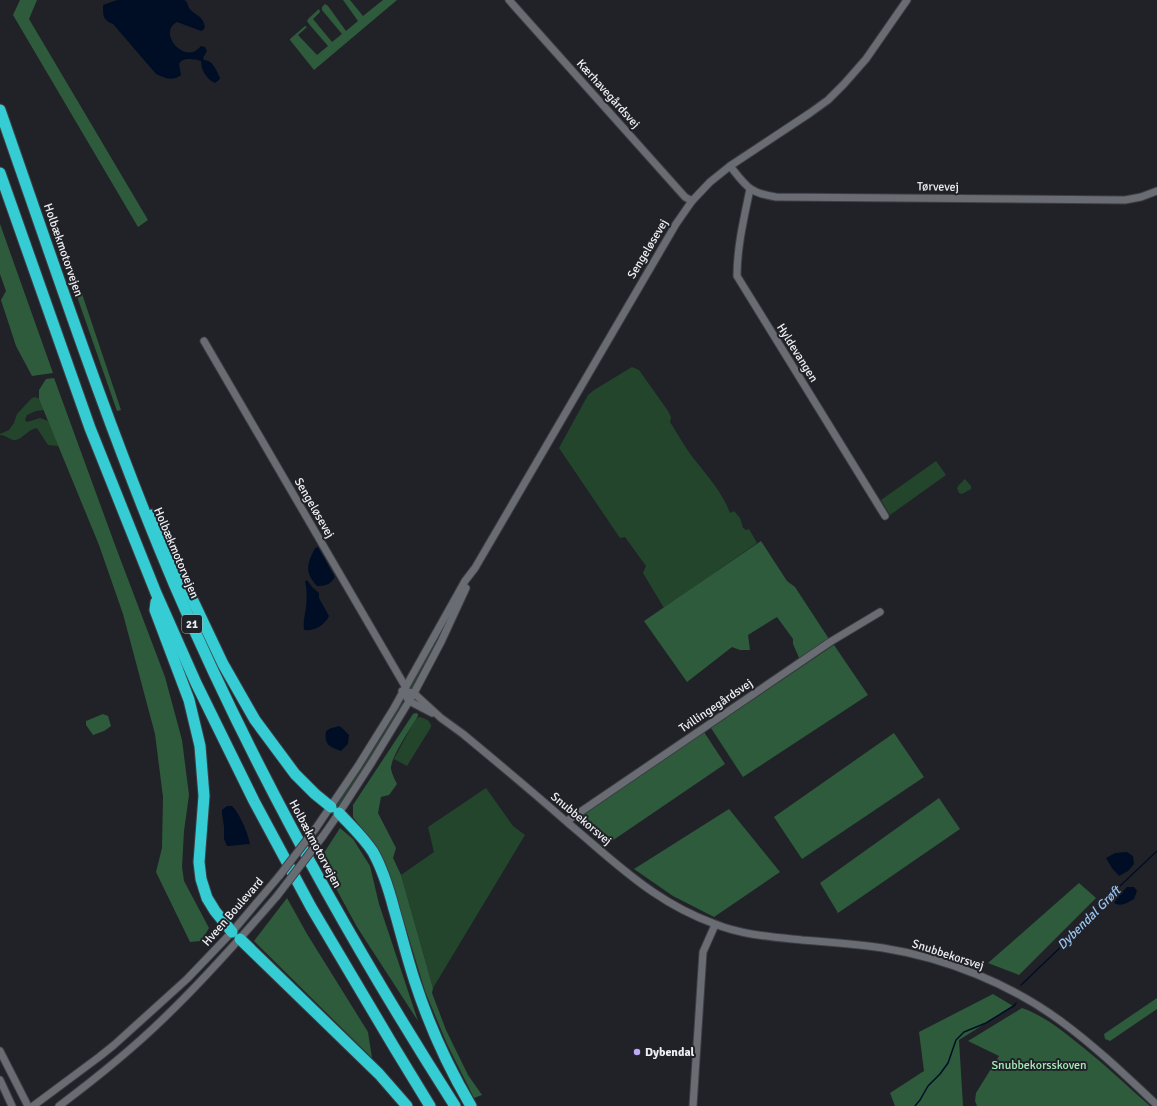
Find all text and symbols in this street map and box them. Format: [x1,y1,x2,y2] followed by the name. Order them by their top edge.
[573,56,643,132] street label: Kærhavegårdsvej
[917,179,959,195] street label: Tørvevej
[40,201,86,299] street label: Holbækmotorvejen
[624,216,672,282] street label: Sengeløsevej
[773,321,821,385] street label: Hyldevangen
[291,475,337,541] street label: Sengeløsevej
[150,505,202,601] street label: Holbækmotorvejen
[182,615,202,633] road number: 21
[676,676,756,736] street label: Tvillingegårdsvej
[548,789,614,849] street label: Snubbekorsvej
[285,797,345,891] street label: Holbækmotorvejen
[199,875,267,949] street label: Hveen Boulevard
[1054,882,1125,953] water label: Dybendal Grøft
[910,936,986,974] street label: Snubbekorsvej
[645,1045,695,1060] place label: Dybendal
[632,1047,642,1057] marker: Dybendal
[991,1058,1087,1073] park label: Snubbekorsskoven

